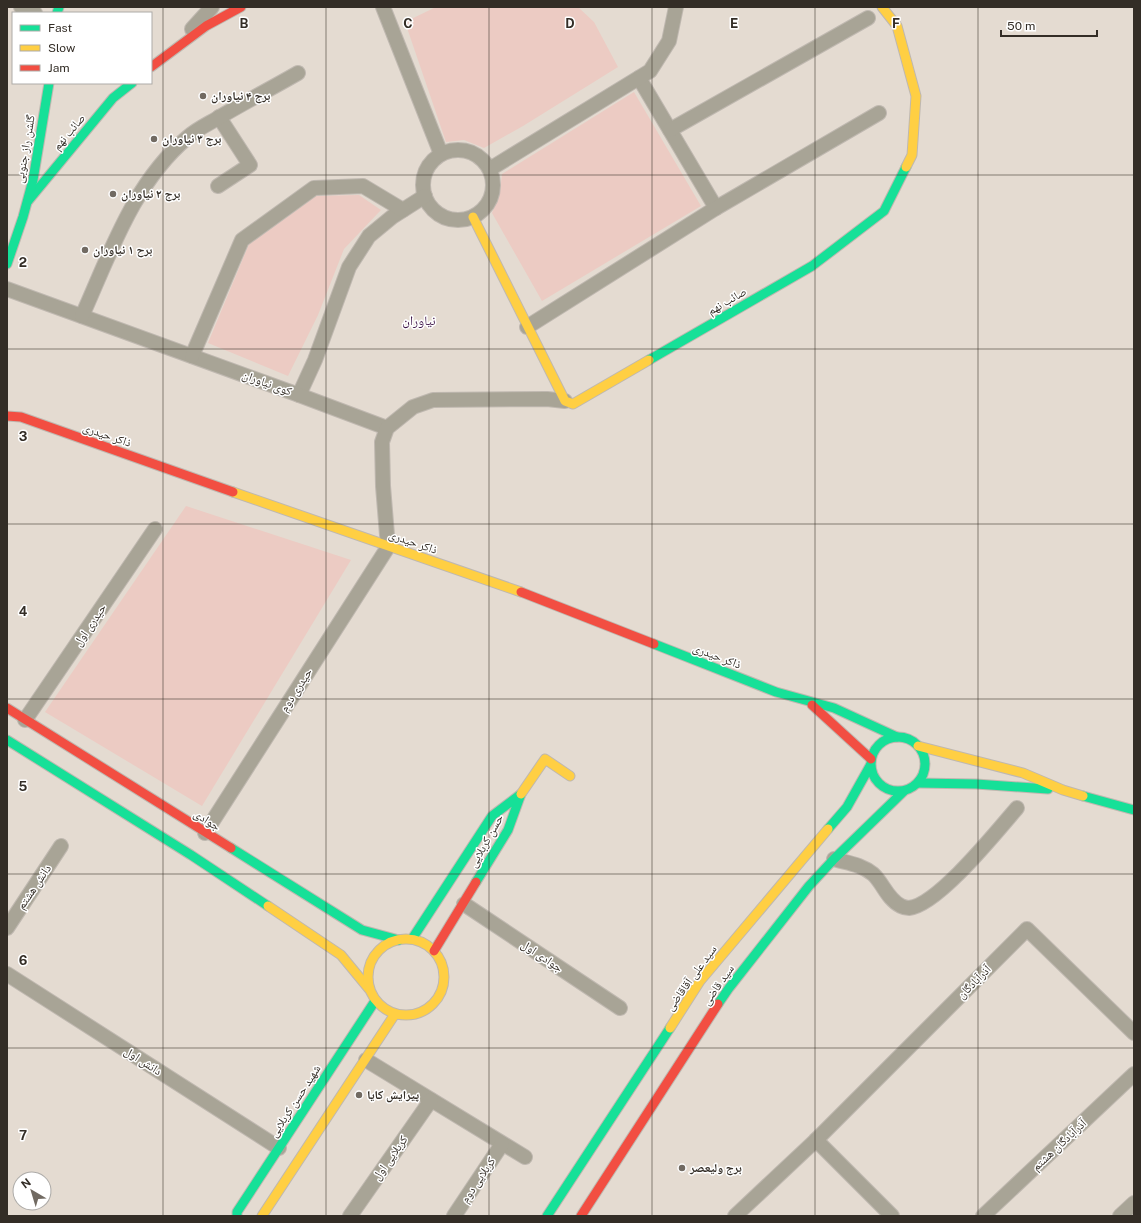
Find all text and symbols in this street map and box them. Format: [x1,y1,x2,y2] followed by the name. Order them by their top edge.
[12,12,152,84] legend
[1001,12,1097,38] scale bar
[240,16,249,31] text: B
[403,16,413,31] text: C
[565,16,575,31] text: D
[730,16,738,31] text: E
[892,16,900,31] text: F
[1007,19,1035,33] text: 50 m
[48,21,73,35] text: Fast
[48,41,76,55] text: Slow
[48,61,70,75] text: Jam
[211,89,270,104] place label: برج ۴ نیاوران
[198,91,208,101] marker: برج ۴ نیاوران
[50,111,89,153] street label: صائب نهم
[12,114,38,184] street label: گلشن راز جنوبی
[162,132,221,147] place label: برج ۳ نیاوران
[149,134,159,144] marker: برج ۳ نیاوران
[121,187,180,202] place label: برج ۲ نیاوران
[108,189,118,199] marker: برج ۲ نیاوران
[93,243,152,258] place label: برح ۱ نیاوران
[80,245,90,255] marker: برح ۱ نیاوران
[19,255,27,270] text: 2
[705,284,749,319] street label: صائب نهم
[402,313,436,329] district label: نیاوران
[240,368,294,399] street label: کوی نیاوران
[81,420,133,450] street label: ذاکر حیدری
[19,429,28,444] text: 3
[387,527,439,557] street label: ذاکر حیدری
[71,601,110,649] street label: حیدری اول
[19,604,28,619] text: 4
[691,640,743,672] street label: ذاکر حیدری
[277,665,316,715] street label: حیدری دوم
[19,779,28,794] text: 5
[191,807,223,834] street label: جوادی
[466,812,507,870] street label: حسن کربلایی
[14,862,55,913] street label: دانش هشتم
[519,937,566,975] street label: جوادی اول
[663,942,720,1014] street label: سید علی آقاقاضی
[19,953,28,968] text: 6
[699,962,737,1008] street label: سید قاضی
[954,962,995,1002] street label: آذرآبادگان
[122,1044,164,1078] street label: دانش اول
[266,1062,324,1140] street label: شهید حسن کربلایی
[367,1088,420,1103] place label: پیرایش کایا
[354,1090,364,1100] marker: پیرایش کایا
[1029,1116,1090,1174] street label: آذرآبادگان هشتم
[19,1128,27,1143] text: 7
[370,1133,411,1183] street label: کربلایی اول
[458,1154,499,1206] street label: کربلایی دوم
[689,1161,742,1176] place label: برج ولیعصر
[677,1163,687,1173] marker: برج ولیعصر
[12,1171,52,1211] north arrow
[19,1176,33,1190] text: N

